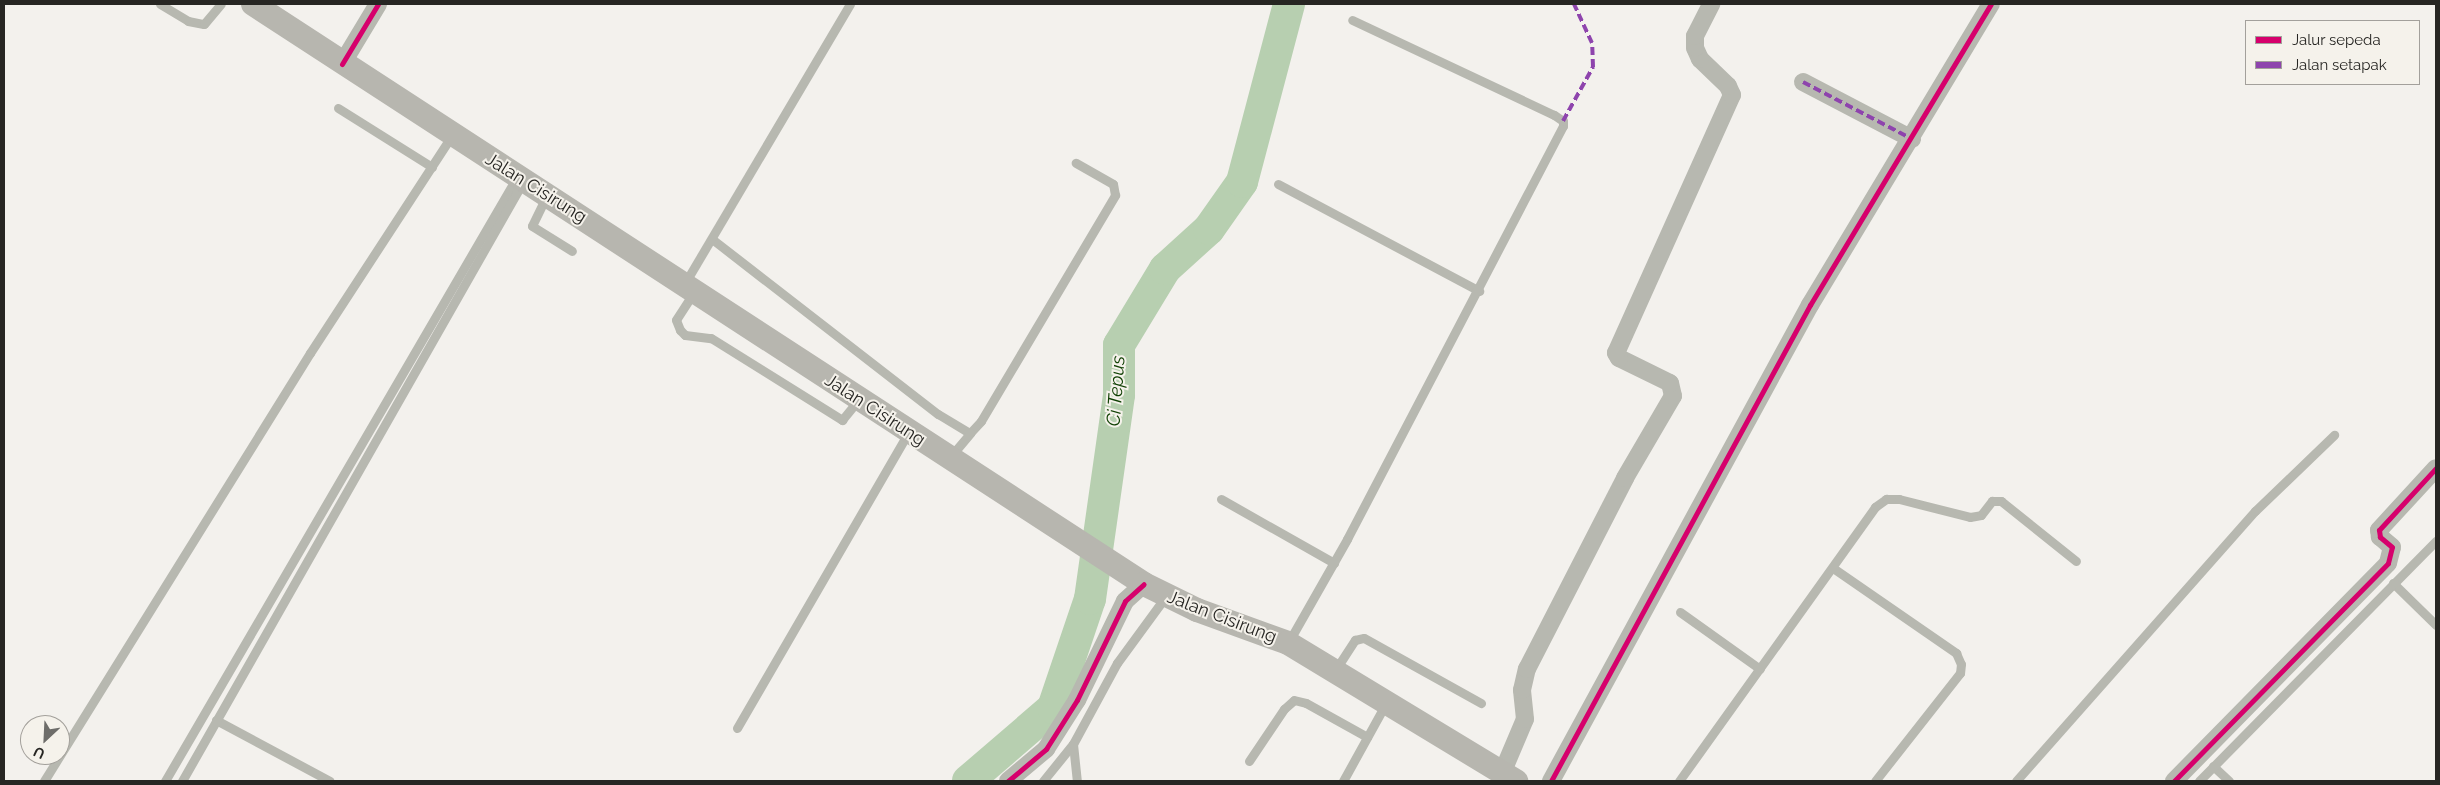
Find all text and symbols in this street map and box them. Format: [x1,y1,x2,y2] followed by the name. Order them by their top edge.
[2245,20,2420,85] legend
[2292,31,2381,49] text: Jalur sepeda
[2292,56,2387,74] text: Jalan setapak
[481,148,591,228] street label: Jalan Cisirung
[1102,355,1130,427] water label: Ci Tepus
[821,369,929,451] street label: Jalan Cisirung
[1164,586,1280,648] street label: Jalan Cisirung
[20,715,70,765] north arrow
[31,743,47,762] text: U

